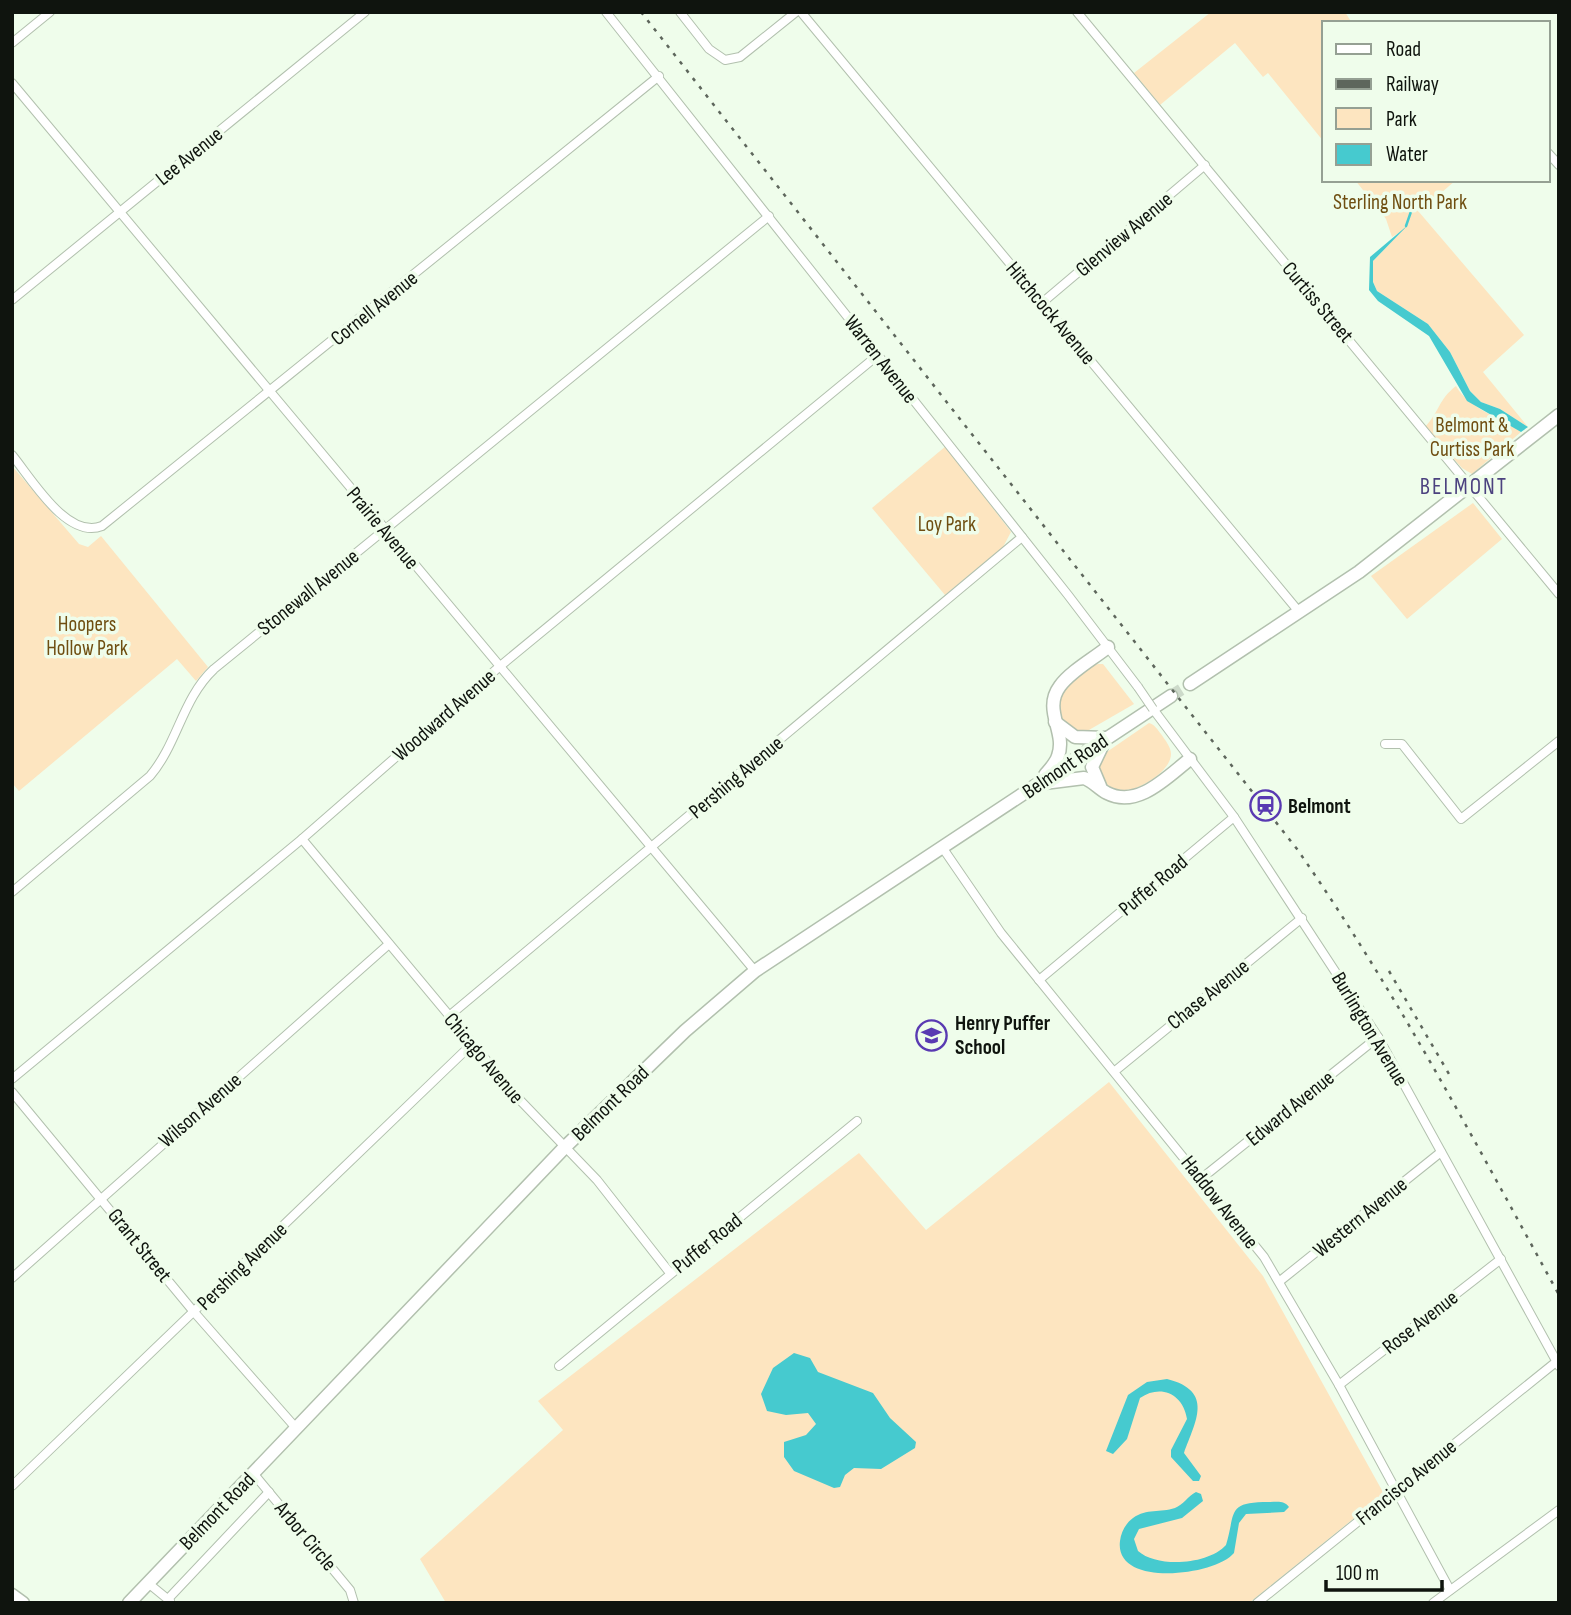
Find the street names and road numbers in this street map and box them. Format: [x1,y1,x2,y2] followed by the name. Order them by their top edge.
[151,122,228,191] street label: Lee Avenue
[1071,187,1178,282] street label: Glenview Avenue
[1000,257,1101,370] street label: Hitchcock Avenue
[1277,257,1359,348] street label: Curtiss Street
[326,266,423,351] street label: Cornell Avenue
[838,310,923,408] street label: Warren Avenue
[341,482,424,575] street label: Prairie Avenue
[252,544,364,641] street label: Stonewall Avenue
[388,664,501,767] street label: Woodward Avenue
[1018,729,1113,804] street label: Belmont Road
[684,731,789,824] street label: Pershing Avenue
[1114,849,1193,921] street label: Puffer Road
[1162,954,1254,1035] street label: Chase Avenue
[1326,968,1413,1091] street label: Burlington Avenue
[438,1008,529,1109] street label: Chicago Avenue
[567,1060,654,1146] street label: Belmont Road
[1241,1065,1339,1151] street label: Edward Avenue
[154,1068,247,1153] street label: Wilson Avenue
[1175,1151,1264,1254] street label: Haddow Avenue
[1308,1172,1412,1263] street label: Western Avenue
[102,1203,177,1287] street label: Grant Street
[668,1208,747,1279] street label: Puffer Road
[192,1217,293,1315] street label: Pershing Avenue
[1378,1285,1463,1360] street label: Rose Avenue
[1351,1434,1462,1531] street label: Francisco Avenue
[174,1468,260,1555] street label: Belmont Road
[269,1496,342,1576] street label: Arbor Circle

